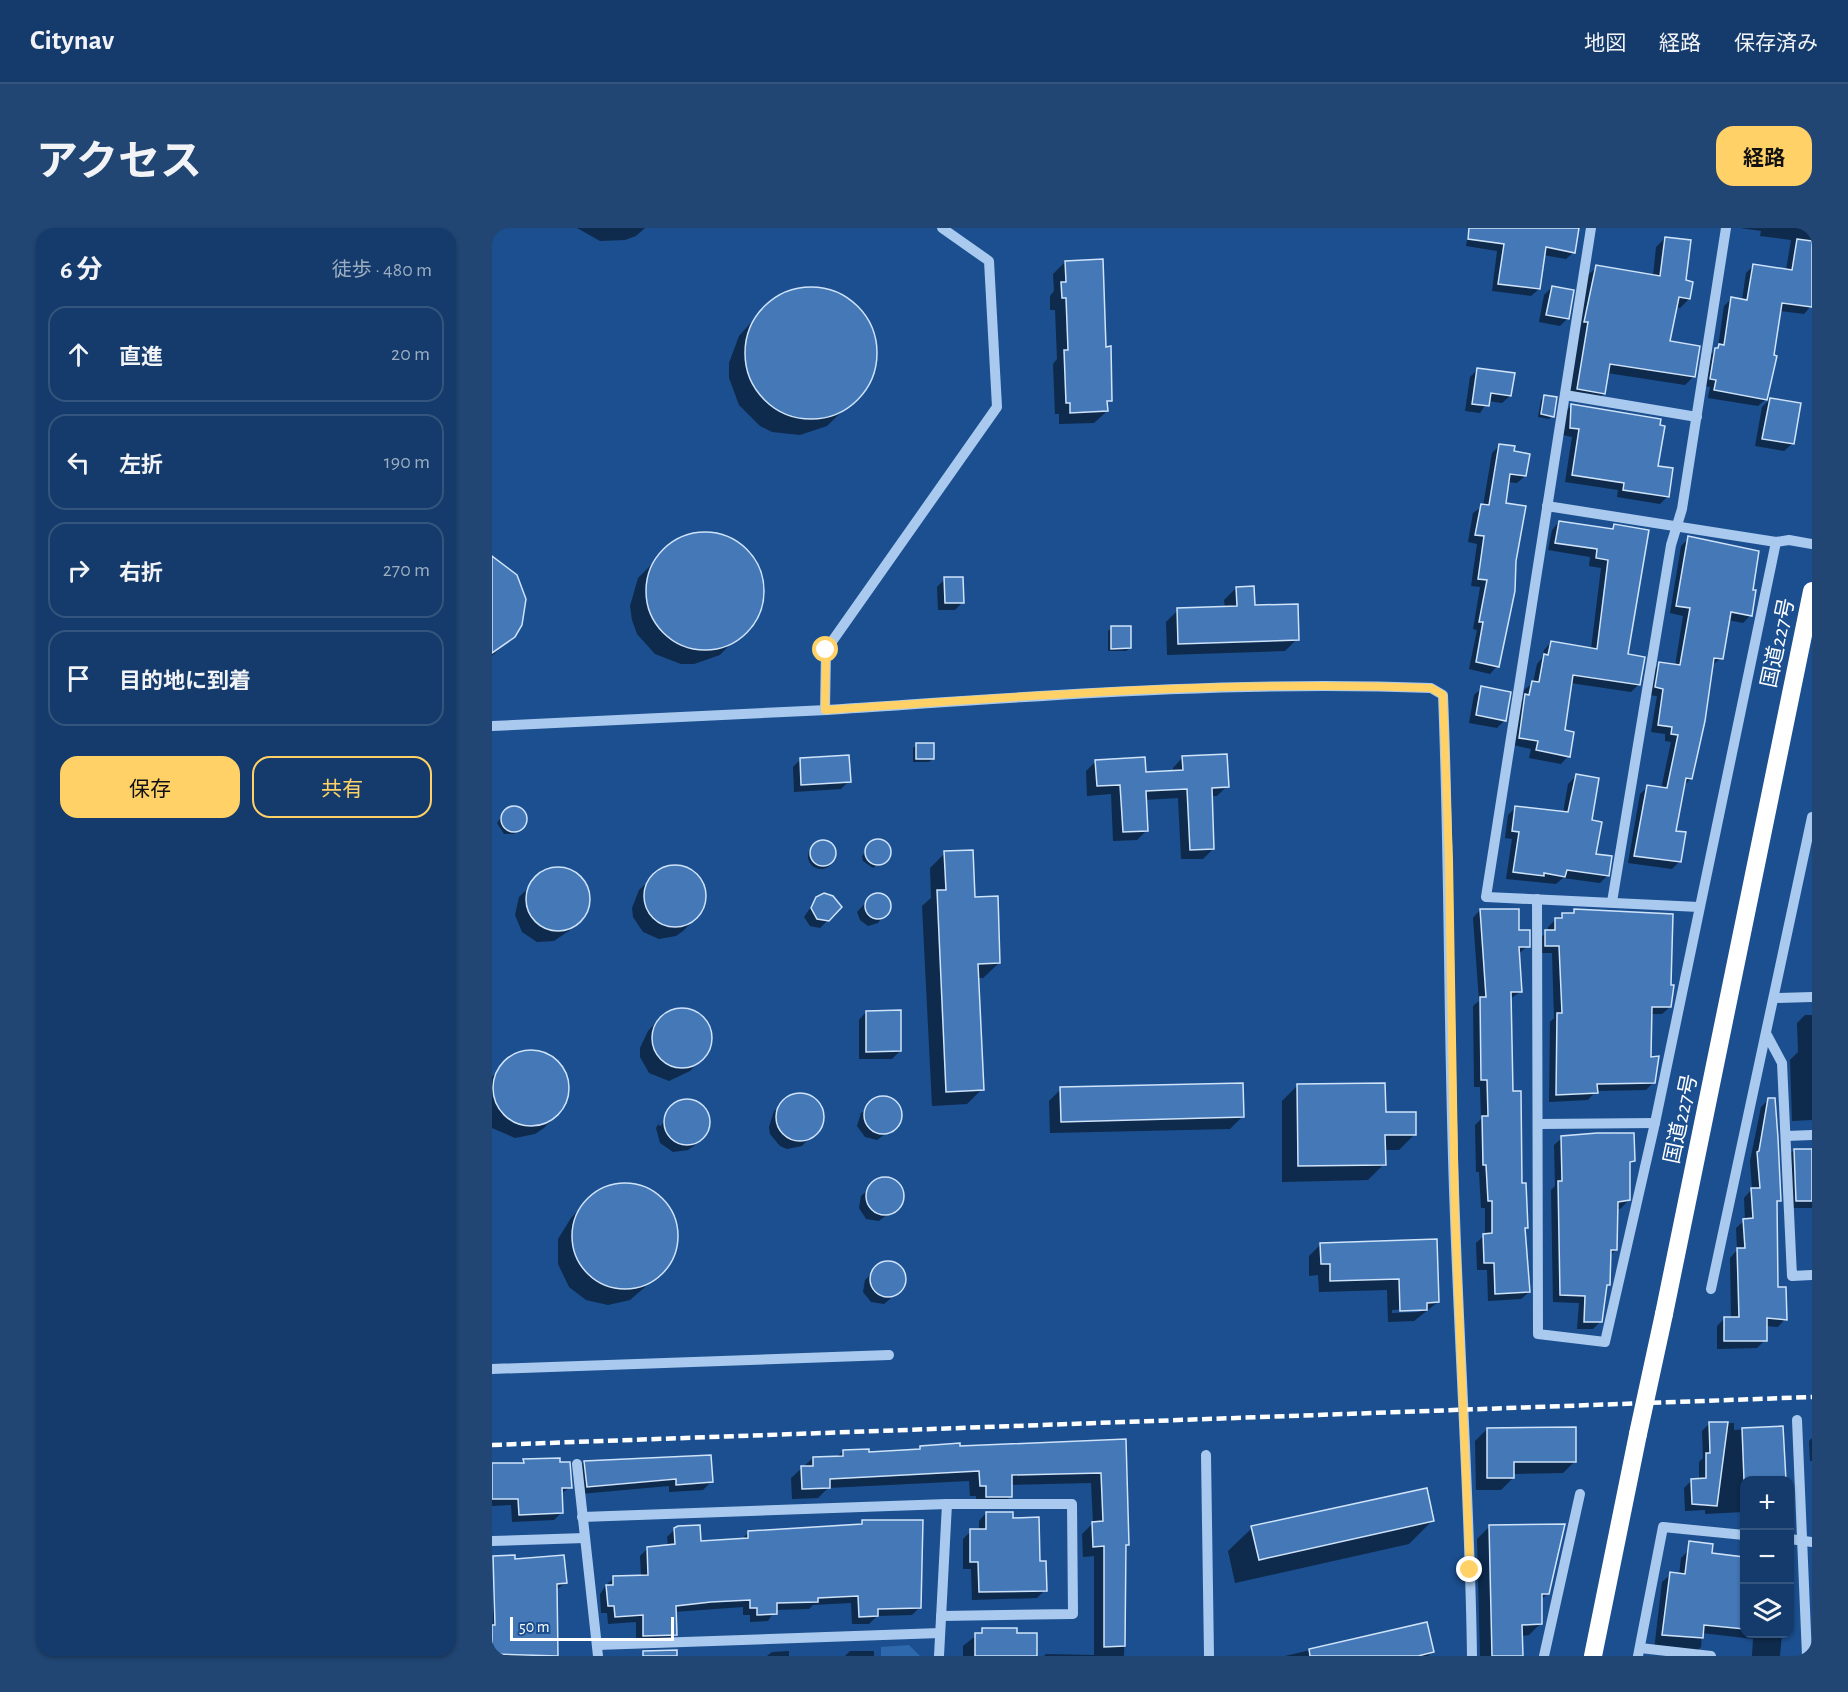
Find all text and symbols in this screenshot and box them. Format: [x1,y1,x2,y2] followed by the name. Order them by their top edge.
[30,27,114,55] text: Citynav
[1584,33,1626,54] text: 地図
[1659,33,1701,54] text: 経路
[1734,33,1818,54] text: 保存済み
[1716,126,1812,186] button: 経路
[36,141,202,183] text: アクセス
[60,257,102,283] text: 6 分
[332,260,432,280] text: 徒歩 · 480 m
[62,338,95,371] icon: ahead
[391,344,430,364] text: 20 m
[119,346,163,368] text: 直進
[62,446,95,479] icon: left
[384,452,430,472] text: 190 m
[119,454,163,476] text: 左折
[62,554,95,587] icon: right
[383,560,430,580] text: 270 m
[119,562,163,584] text: 右折
[1757,596,1798,690] street label: 国道227号
[812,636,838,662] route start
[62,662,95,695] icon: arrive
[119,670,251,692] text: 目的地に到着
[60,756,240,818] button: 保存
[252,756,432,818] button: 共有
[1660,1072,1701,1166] street label: 国道227号
[1740,1476,1794,1638] map controls
[1740,1476,1794,1530] button: +
[1740,1530,1794,1584] button: −
[1456,1556,1482,1582] route end
[1740,1584,1794,1638] button: layers
[510,1614,674,1642] scale bar
[519,1619,550,1635] text: 50 m

